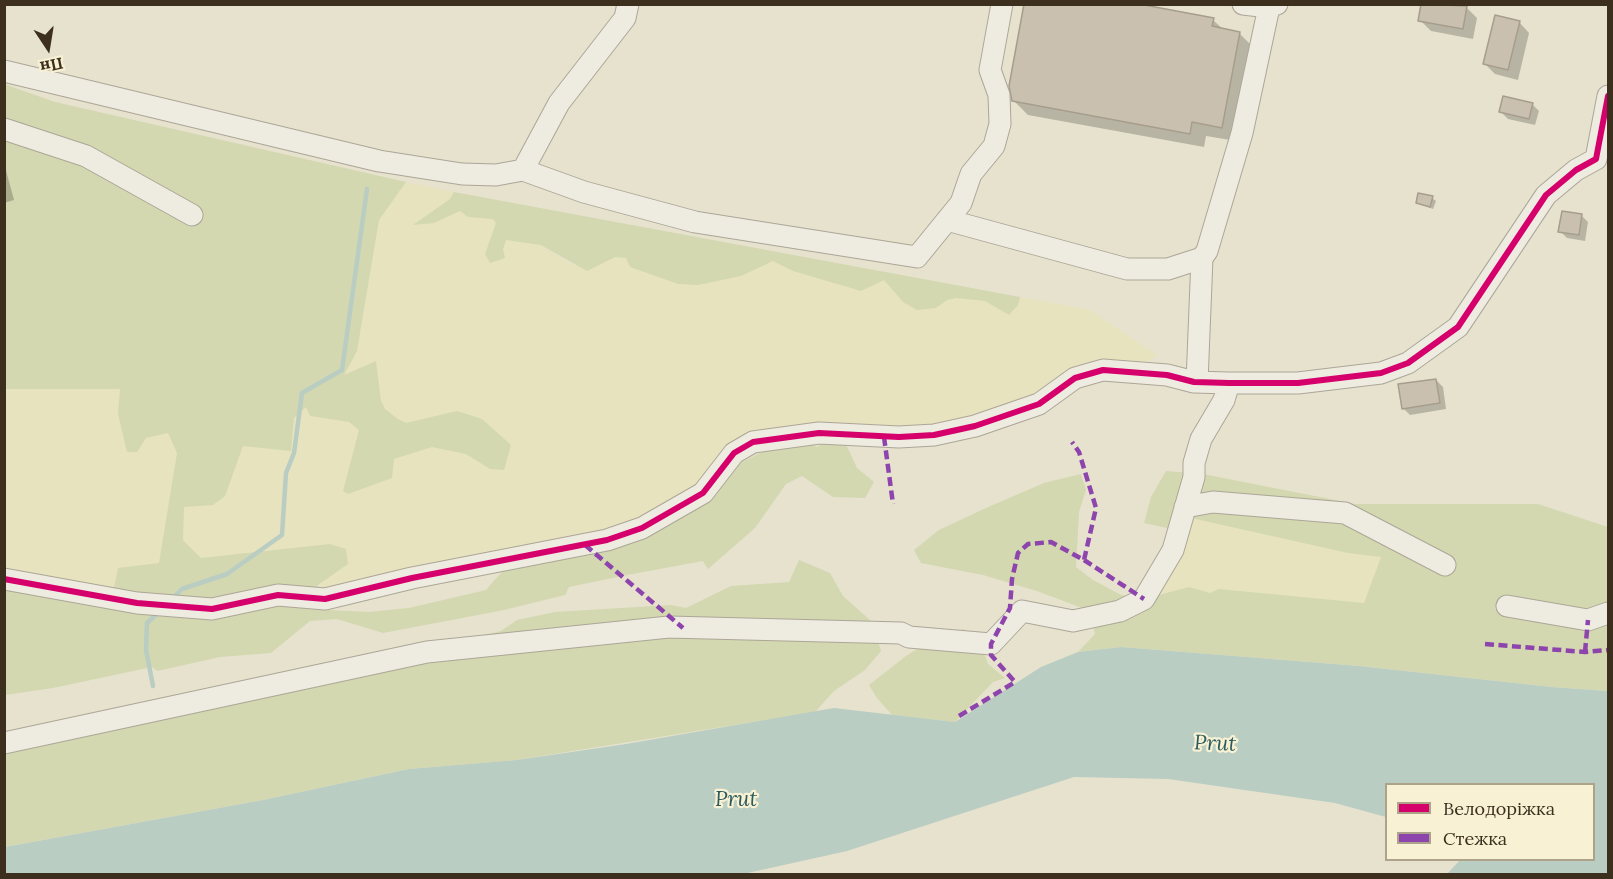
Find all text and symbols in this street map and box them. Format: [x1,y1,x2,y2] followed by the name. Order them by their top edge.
[18,18,78,78] north arrow
[38,53,65,78] text: Пн
[1193,731,1237,757] water label: Prut
[1385,783,1595,861] legend
[715,787,757,813] water label: Prut
[1443,797,1555,820] text: Велодоріжка
[1443,827,1507,850] text: Стежка

